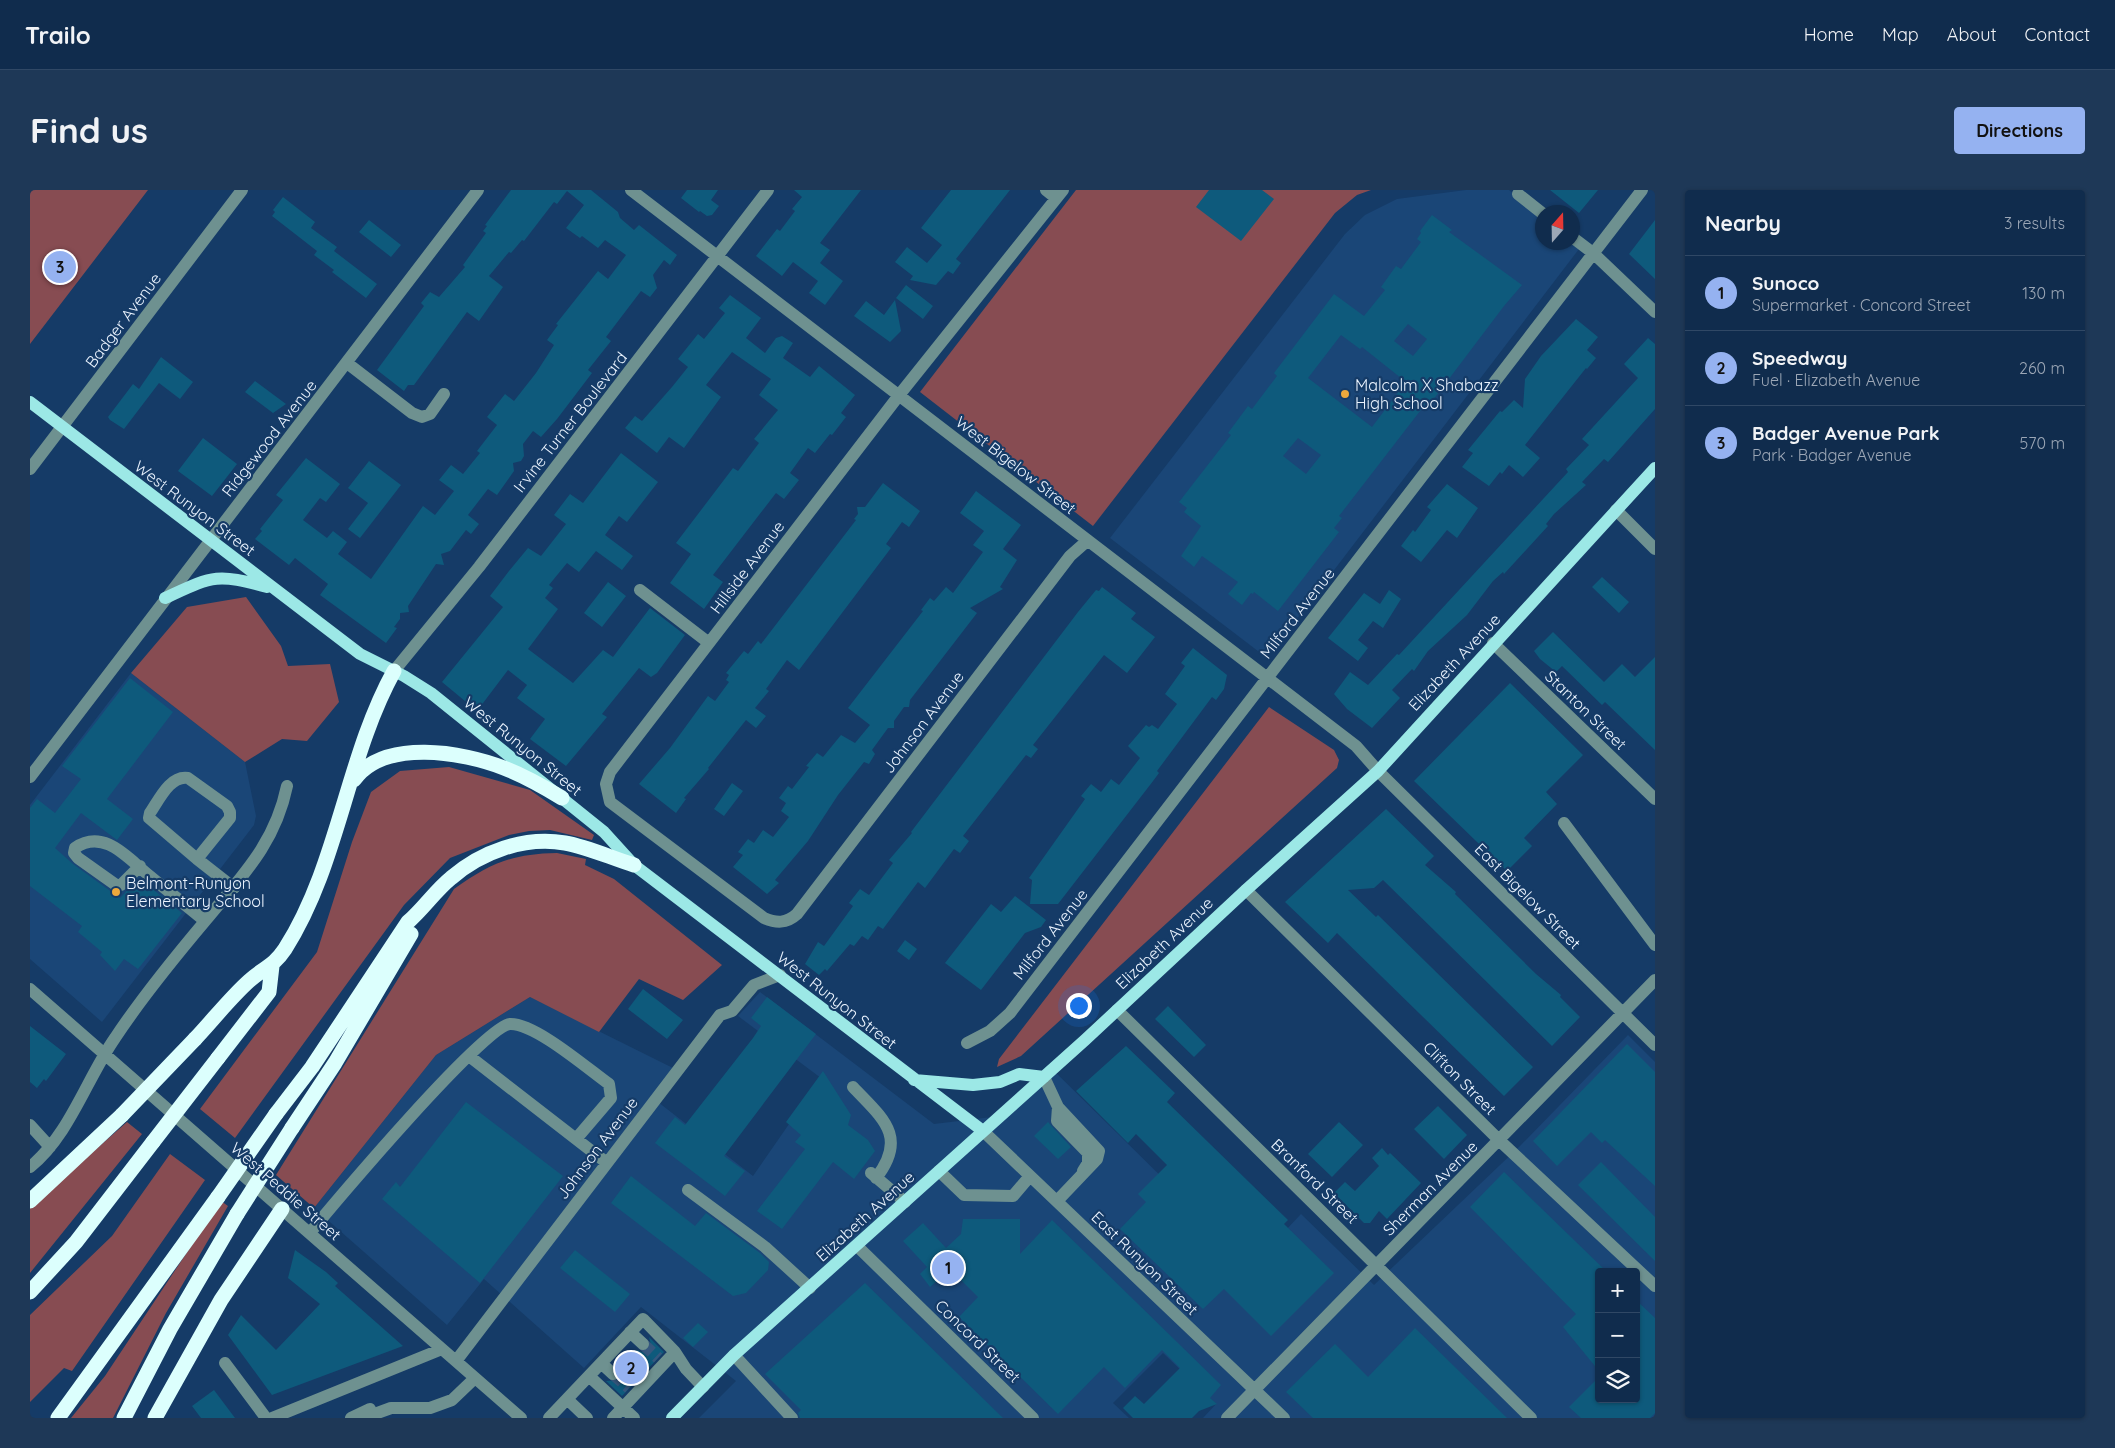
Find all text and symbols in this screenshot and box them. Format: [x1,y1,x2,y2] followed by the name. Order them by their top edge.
[25,20,91,50] text: Trailo
[1804,23,1854,46] text: Home
[1882,23,1919,46] text: Map
[1947,23,1997,46] text: About
[2025,23,2090,46] text: Contact
[1954,107,2085,154] button: Directions
[30,108,148,152] text: Find us
[1535,205,1580,250] north arrow
[1705,210,1781,236] text: Nearby
[2004,213,2065,233] text: 3 results
[44,248,76,286] pin: 3
[81,269,165,371] street label: Badger Avenue
[1752,271,1819,295] text: Sunoco
[1718,283,1724,303] text: 1
[2022,283,2065,303] text: 130 m
[1752,295,1971,315] text: Supermarket · Concord Street
[1752,346,1847,370] text: Speedway
[509,348,631,496] street label: Irvine Turner Boulevard
[1716,358,1726,378] text: 2
[2019,358,2065,378] text: 260 m
[1752,370,1920,390] text: Fuel · Elizabeth Avenue
[1355,375,1499,413] place label: Malcolm X Shabazz High School
[217,376,321,500] street label: Ridgewood Avenue
[1339,388,1351,400] marker: Malcolm X Shabazz High School
[952,412,1080,518] street label: West Bigelow Street
[1752,421,1940,445] text: Badger Avenue Park
[1717,433,1725,453] text: 3
[2020,433,2065,453] text: 570 m
[1752,445,1912,465] text: Park · Badger Avenue
[131,456,259,560] street label: West Runyon Street
[706,517,788,617] street label: Hillside Avenue
[1255,564,1339,662] street label: Milford Avenue
[1404,609,1504,715] street label: Elizabeth Avenue
[1541,666,1631,754] street label: Stanton Street
[878,667,968,777] street label: Johnson Avenue
[460,692,586,800] street label: West Runyon Street
[1471,839,1585,953] street label: East Bigelow Street
[126,873,265,911] place label: Belmont-Runyon Elementary School
[1008,885,1092,983] street label: Milford Avenue
[110,886,122,898] marker: Belmont-Runyon Elementary School
[1111,893,1217,993] street label: Elizabeth Avenue
[773,947,901,1053] street label: West Runyon Street
[1066,993,1092,1019] your location
[1419,1037,1501,1119] street label: Clifton Street
[552,1093,642,1203] street label: Johnson Avenue
[1267,1134,1363,1228] street label: Branford Street
[1378,1136,1482,1240] street label: Sherman Avenue
[227,1138,345,1244] street label: West Peddie Street
[812,1166,918,1266] street label: Elizabeth Avenue
[1087,1207,1203,1319] street label: East Runyon Street
[932,1249,964,1287] pin: 1
[1595,1268,1640,1403] map controls
[1595,1268,1640,1313] button: +
[931,1295,1025,1387] street label: Concord Street
[1595,1313,1640,1358] button: −
[615,1349,647,1387] pin: 2
[1595,1358,1640,1403] button: layers

